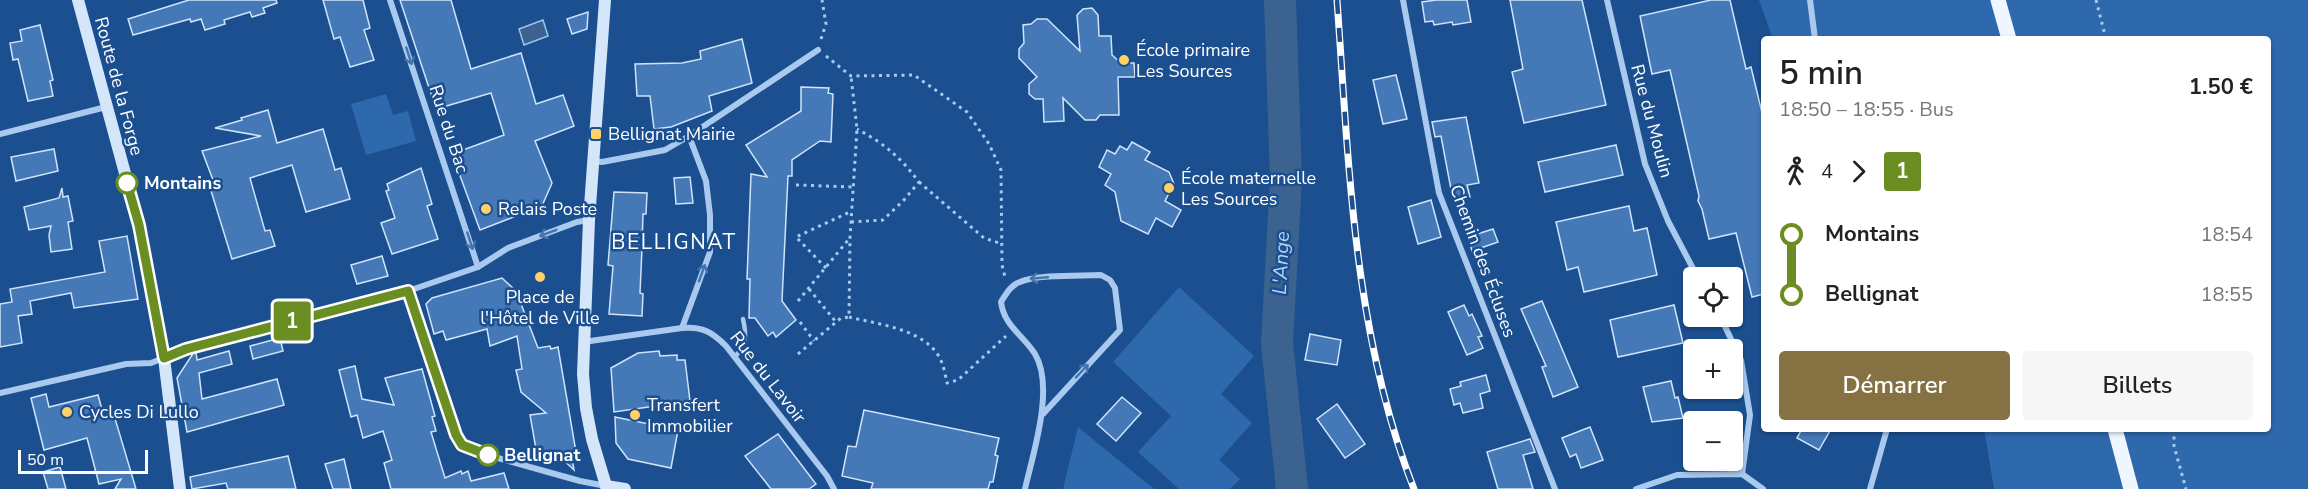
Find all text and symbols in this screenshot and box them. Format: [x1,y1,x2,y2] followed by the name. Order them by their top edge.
[89,14,149,158] street label: Route de la Forge
[1136,38,1250,83] place label: École primaire Les Sources
[404,46,415,64] one-way arrow
[1779,51,1863,96] text: 5 min
[1117,53,1131,67] marker: École primaire Les Sources
[1625,61,1679,181] street label: Rue du Moulin
[2189,72,2253,102] text: 1.50 €
[423,82,475,176] street label: Rue du Bac
[1779,96,1954,123] text: 18:50 – 18:55 · Bus
[608,122,735,146] place label: Bellignat Mairie
[589,127,603,141] marker: Bellignat Mairie
[1779,155,1812,188] icon: walk
[1842,155,1875,188] icon: forward
[1896,157,1909,185] text: 1
[1821,158,1833,185] text: 4
[1181,166,1316,211] place label: École maternelle Les Sources
[144,171,221,195] place label: Montains
[116,172,138,194] marker: Montains
[1162,181,1176,195] marker: École maternelle Les Sources
[1444,181,1522,341] street label: Chemin des Écluses
[498,197,597,221] place label: Relais Poste
[479,202,493,216] marker: Relais Poste
[1825,219,1919,249] text: Montains
[2200,221,2253,248] text: 18:54
[540,228,558,239] one-way arrow
[611,228,737,256] district label: BELLIGNAT
[1266,230,1296,295] water label: L'Ange
[465,231,476,250] one-way arrow
[697,264,708,283] one-way arrow
[1683,267,1743,471] map controls
[1683,267,1743,327] button: locate
[533,270,547,284] marker: Place de l'Hôtel de Ville
[1030,273,1050,284] one-way arrow
[1825,279,1918,309] text: Bellignat
[2200,281,2253,308] text: 18:55
[480,285,600,330] place label: Place de l'Hôtel de Ville
[272,302,312,340] line badge: 1
[286,307,298,335] text: 1
[725,326,812,428] street label: Rue du Lavoir
[1683,339,1743,399] button: +
[1779,351,2010,420] button: Démarrer
[2022,351,2253,420] button: Billets
[1075,364,1089,379] one-way arrow
[647,393,733,438] place label: Transfert Immobilier
[79,400,199,424] place label: Cycles Di Lullo
[60,405,74,419] marker: Cycles Di Lullo
[628,408,642,422] marker: Transfert Immobilier
[1683,411,1743,471] button: −
[504,443,580,467] place label: Bellignat
[477,444,499,466] marker: Bellignat
[18,447,148,474] scale bar
[27,449,64,471] text: 50 m

